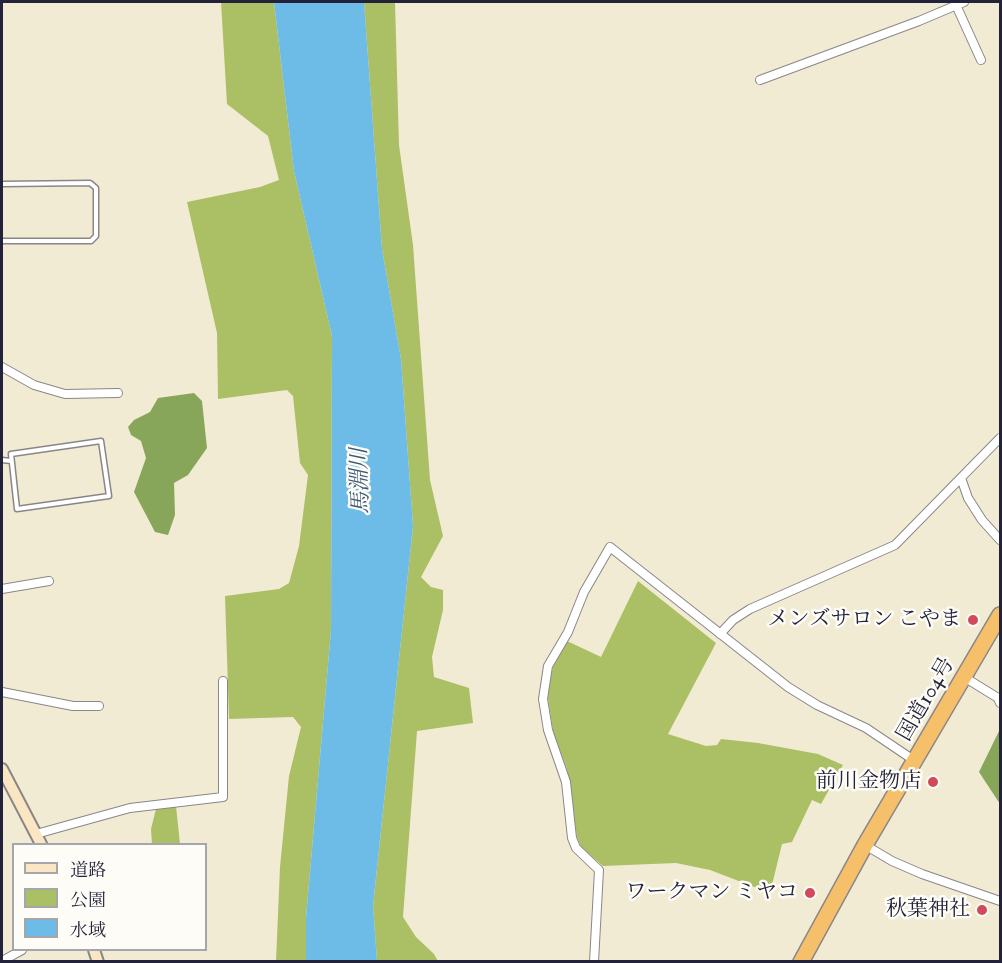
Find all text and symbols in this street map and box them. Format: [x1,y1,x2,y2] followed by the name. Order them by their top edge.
[348,448,376,514] water label: 馬淵川
[768,607,961,633] place label: メンズサロン こやま
[966,613,980,627] marker: メンズサロン こやま
[893,654,961,746] street label: 国道104号
[816,769,921,795] place label: 前川金物店
[926,775,940,789] marker: 前川金物店
[12,843,207,951] legend
[70,859,106,882] text: 道路
[626,880,798,906] place label: ワークマン ミヤコ
[803,886,817,900] marker: ワークマン ミヤコ
[70,889,106,912] text: 公園
[886,897,970,923] place label: 秋葉神社
[975,903,989,917] marker: 秋葉神社
[70,919,106,942] text: 水域

